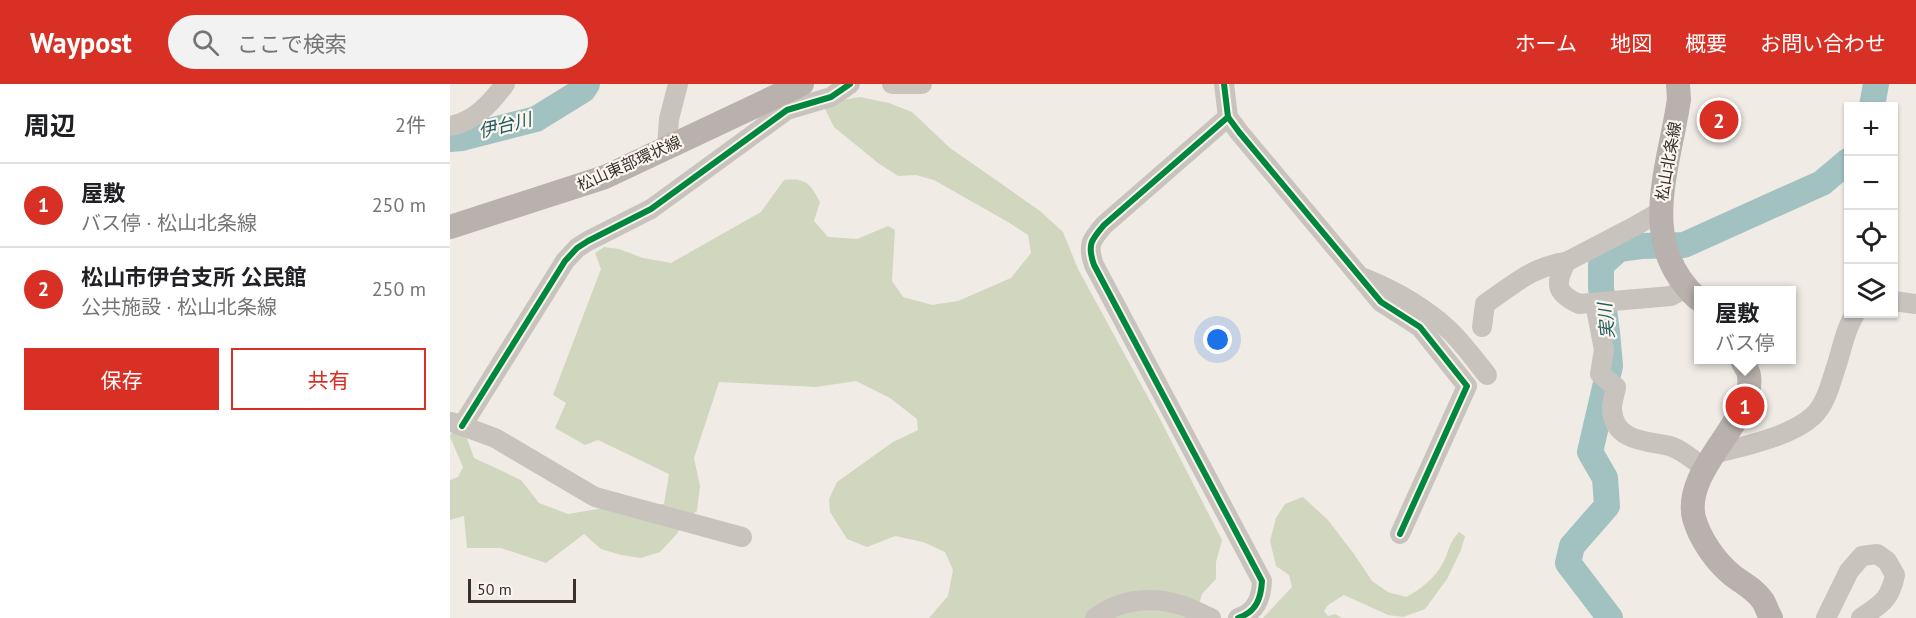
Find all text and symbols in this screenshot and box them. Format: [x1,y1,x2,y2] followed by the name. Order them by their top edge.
[168,15,588,69] search box
[30,24,132,61] text: Waypost
[189,26,222,59] icon: search
[237,30,347,58] text: ここで検索
[1515,30,1577,57] text: ホーム
[1610,30,1652,57] text: 地図
[1685,30,1727,57] text: 概要
[1760,30,1886,57] text: お問い合わせ
[1700,98,1738,142] pin: 2
[1844,102,1898,318] map controls
[1844,102,1898,156] button: +
[476,107,536,143] water label: 伊台川
[24,109,76,142] text: 周辺
[395,112,426,138] text: 2件
[1651,120,1685,202] street label: 松山北条線
[574,131,684,195] street label: 松山東部環状線
[1844,156,1898,210] button: −
[81,179,125,207] text: 屋敷
[38,192,49,218] text: 1
[372,192,426,218] text: 250 m
[81,210,257,236] text: バス停 · 松山北条線
[1844,210,1898,264] button: locate
[81,263,307,291] text: 松山市伊台支所 公民館
[1844,264,1898,318] button: layers
[38,276,49,302] text: 2
[372,276,426,302] text: 250 m
[1694,286,1796,364] popup
[81,294,277,320] text: 公共施設 · 松山北条線
[1715,299,1759,327] text: 屋敷
[1593,300,1619,340] water label: 実川
[1203,325,1232,354] your location
[1715,330,1775,356] text: バス停
[24,348,219,410] button: 保存
[231,348,426,410] button: 共有
[1726,384,1764,428] pin: 1
[468,576,576,604] scale bar
[477,579,512,599] text: 50 m

